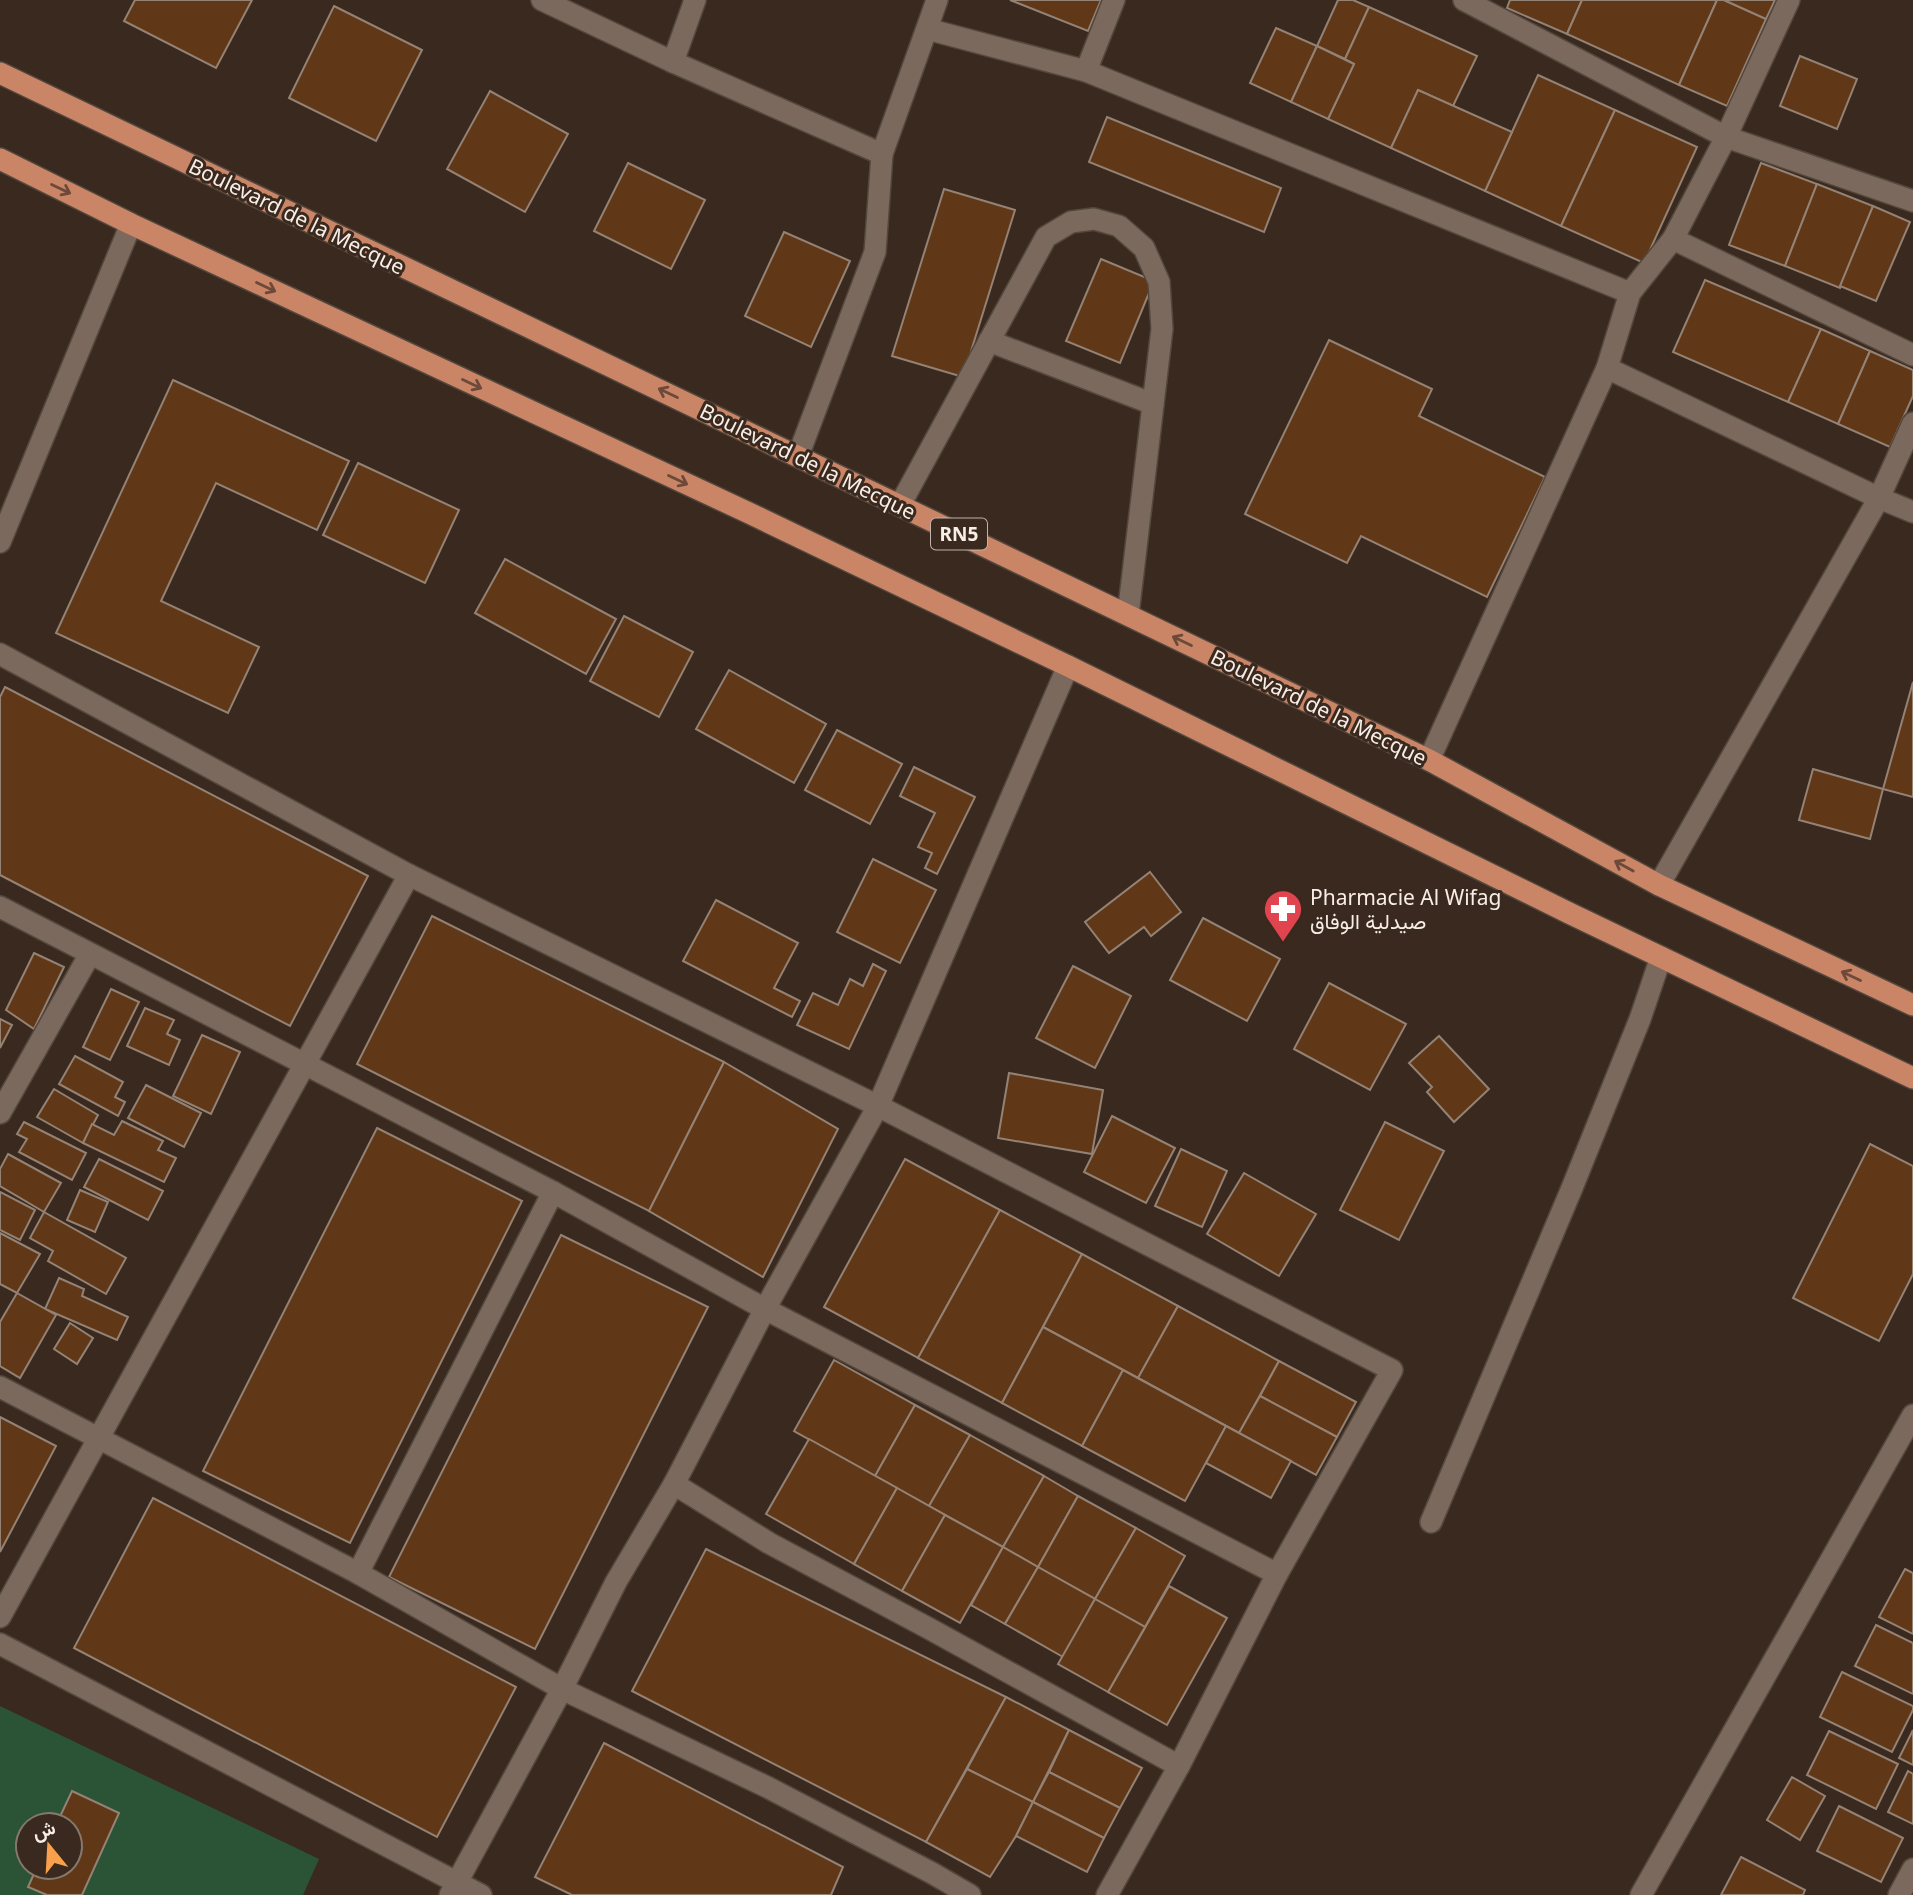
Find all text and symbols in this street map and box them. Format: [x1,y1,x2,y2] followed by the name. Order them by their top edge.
[184,152,410,280] street label: Boulevard de la Mecque
[50,183,71,196] one-way arrow
[255,281,277,294] one-way arrow
[462,378,483,391] one-way arrow
[658,386,679,400] one-way arrow
[695,397,921,525] street label: Boulevard de la Mecque
[667,474,688,487] one-way arrow
[931,519,987,550] road number: RN5
[1172,633,1193,647] one-way arrow
[1206,643,1432,771] street label: Boulevard de la Mecque
[1615,859,1635,873] one-way arrow
[1310,883,1502,935] place label: Pharmacie Al Wifag صيدلية الوفاق
[1262,888,1304,943] pharmacy icon: Pharmacie Al Wifag صيدلية الوفاق
[1841,969,1862,982] one-way arrow
[14,1811,84,1881] north arrow
[29,1814,59,1846] text: ش

